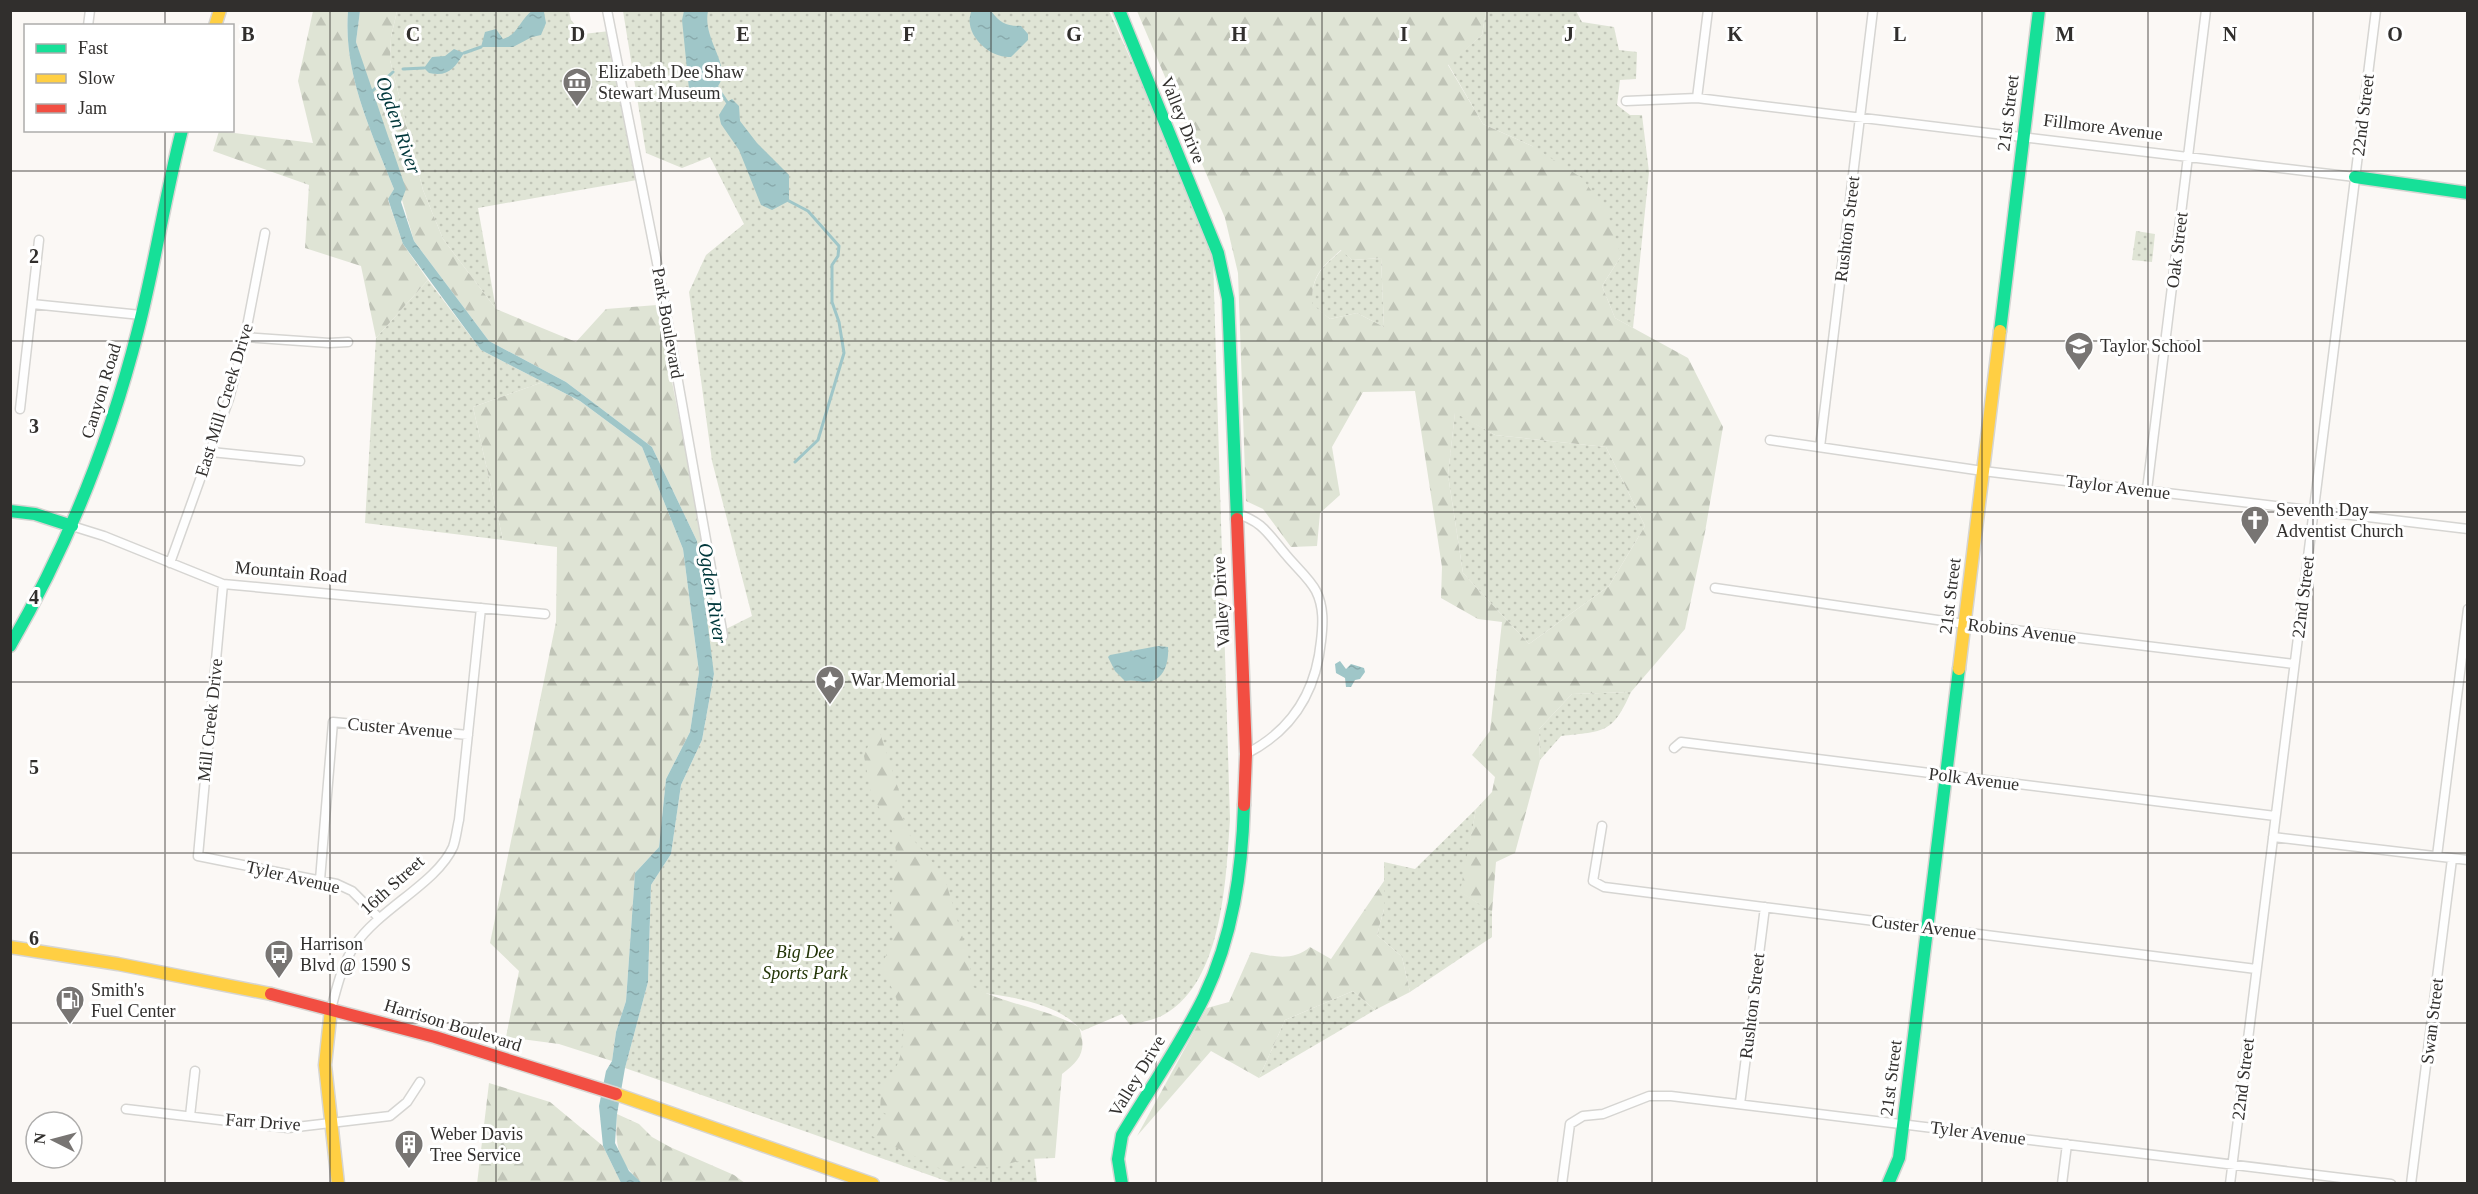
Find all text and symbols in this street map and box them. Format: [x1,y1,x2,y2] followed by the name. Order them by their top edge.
[241,23,255,45] text: B
[406,23,420,45] text: C
[571,23,585,45] text: D
[736,23,750,45] text: E
[903,23,915,45] text: F
[1066,23,1082,45] text: G
[1231,23,1247,45] text: H
[1400,23,1408,45] text: I
[1564,23,1574,45] text: J
[1727,23,1743,45] text: K
[1893,23,1907,45] text: L
[2056,23,2075,45] text: M
[2223,23,2238,45] text: N
[2387,23,2403,45] text: O
[24,24,234,132] legend
[78,38,108,58] text: Fast
[598,62,744,103] place label: Elizabeth Dee Shaw Stewart Museum
[561,66,593,108] museum icon: Elizabeth Dee Shaw Stewart Museum
[78,68,115,88] text: Slow
[371,73,426,177] water label: Ogden River
[2348,73,2378,157] street label: 22nd Street
[1157,74,1209,166] street label: Valley Drive
[1993,74,2023,152] street label: 21st Street
[78,98,107,118] text: Jam
[2042,110,2164,144] street label: Fillmore Avenue
[1831,175,1863,283] street label: Rushton Street
[2162,211,2192,289] street label: Oak Street
[29,245,39,267] text: 2
[648,266,688,380] street label: Park Boulevard
[191,321,257,479] street label: East Mill Creek Drive
[2063,330,2095,372] school or university icon: Taylor School
[2100,336,2201,356] place label: Taylor School
[77,341,125,441] street label: Canyon Road
[29,415,39,437] text: 3
[2065,471,2171,503] street label: Taylor Avenue
[2276,500,2404,541] place label: Seventh Day Adventist Church
[2239,504,2271,546] church icon: Seventh Day Adventist Church
[693,541,732,645] water label: Ogden River
[2288,555,2318,639] street label: 22nd Street
[1209,556,1233,648] street label: Valley Drive
[234,557,348,587] street label: Mountain Road
[1935,557,1965,635] street label: 21st Street
[29,586,39,608] text: 4
[1967,614,2077,648] street label: Robins Avenue
[194,657,226,783] street label: Mill Creek Drive
[814,664,846,706] place icon: War Memorial
[851,670,956,690] place label: War Memorial
[347,713,453,743] street label: Custer Avenue
[29,756,39,778] text: 5
[1928,764,2020,794] street label: Polk Avenue
[356,851,428,919] street label: 16th Street
[244,856,342,898] street label: Tyler Avenue
[1871,911,1977,943] street label: Custer Avenue
[29,927,39,949] text: 6
[300,934,411,975] place label: Harrison Blvd @ 1590 S
[263,938,295,980] bus stop icon: Harrison Blvd @ 1590 S
[762,942,849,983] park label: Big Dee Sports Park
[1736,952,1768,1060] street label: Rushton Street
[2417,977,2447,1065] street label: Swan Street
[91,980,175,1021] place label: Smith's Fuel Center
[54,984,86,1026] fuel station icon: Smith's Fuel Center
[382,995,524,1055] street label: Harrison Boulevard
[1105,1032,1169,1120] street label: Valley Drive
[2228,1037,2258,1121] street label: 22nd Street
[1876,1039,1906,1117] street label: 21st Street
[225,1109,301,1135] street label: Farr Drive
[24,1110,84,1170] north arrow
[1929,1117,2027,1149] street label: Tyler Avenue
[430,1124,523,1165] place label: Weber Davis Tree Service
[393,1128,425,1170] building icon: Weber Davis Tree Service
[31,1131,49,1145] text: N

